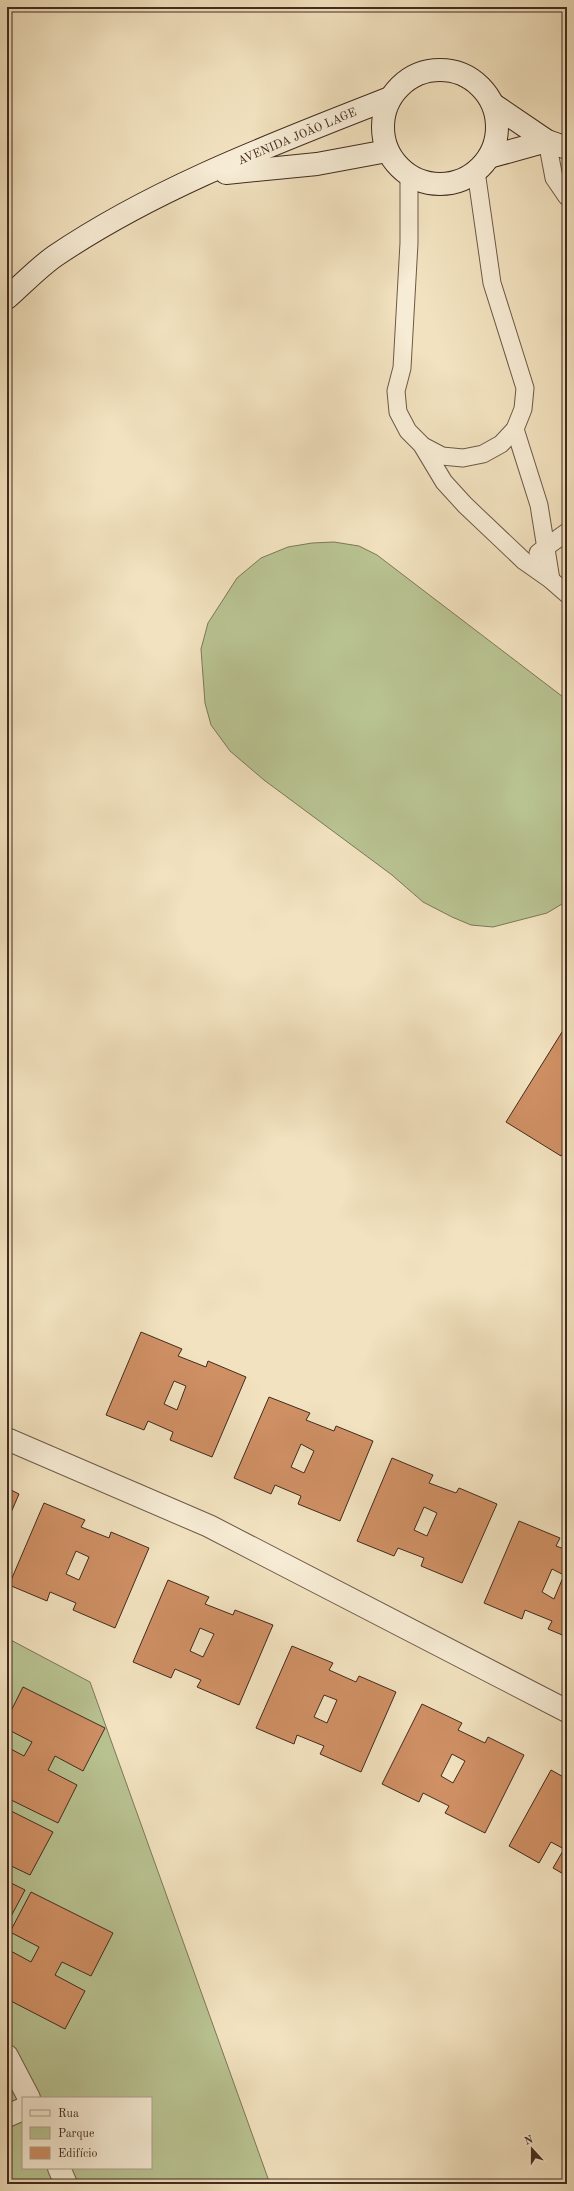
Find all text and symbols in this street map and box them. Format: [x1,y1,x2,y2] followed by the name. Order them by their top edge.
[235,104,359,167] street label: AVENIDA JOÃO LAGE
[22,2097,152,2169] legend
[58,2108,79,2120] text: Rua
[58,2128,95,2140] text: Parque
[512,2129,552,2169] north arrow
[523,2134,535,2148] text: N
[58,2148,97,2160] text: Edifício

